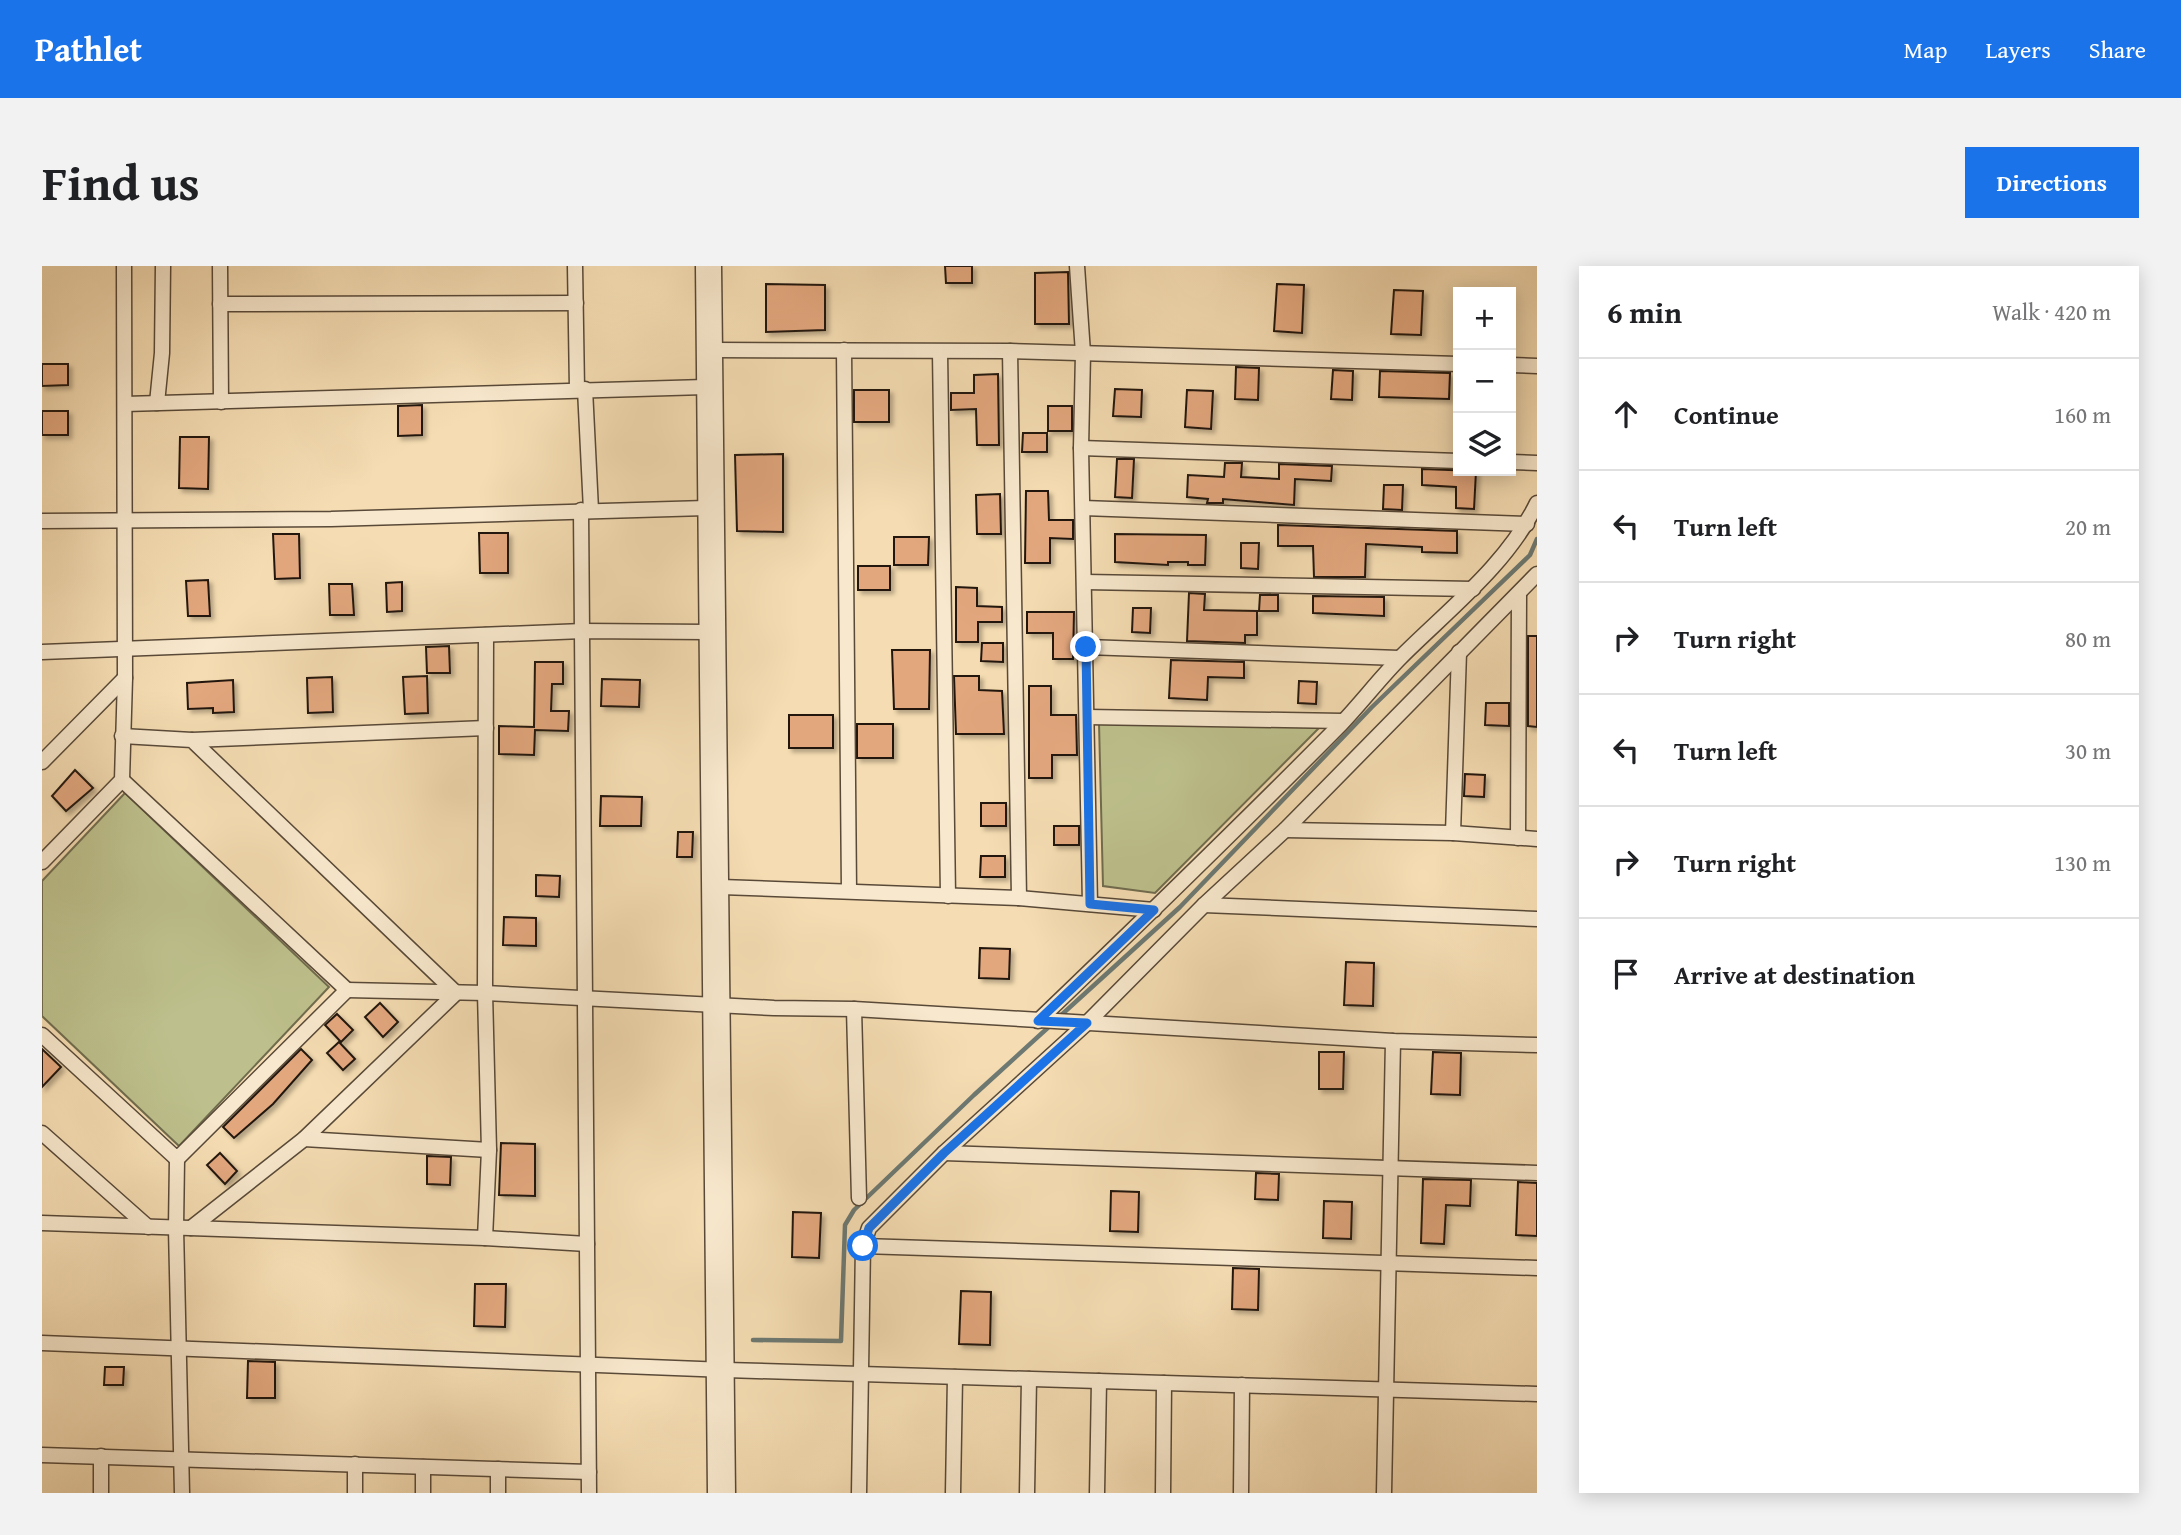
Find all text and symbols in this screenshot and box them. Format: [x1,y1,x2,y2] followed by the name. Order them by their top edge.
[35,25,142,73] text: Pathlet
[1904,32,1947,67] text: Map
[1985,32,2051,67] text: Layers
[2089,32,2146,67] text: Share
[42,146,200,218] text: Find us
[1965,147,2139,218] button: Directions
[1453,287,1516,476] map controls
[1453,287,1516,350] button: +
[1607,290,1682,334] text: 6 min
[1992,295,2111,328] text: Walk · 420 m
[1453,350,1516,413] button: −
[1607,395,1645,433] icon: ahead
[1674,395,1779,434] text: Continue
[2054,398,2111,431] text: 160 m
[1453,413,1516,476] button: layers
[1607,507,1645,545] icon: left
[1674,507,1777,546] text: Turn left
[2065,510,2111,543] text: 20 m
[1607,619,1645,657] icon: right
[1674,619,1796,658] text: Turn right
[2065,622,2111,655] text: 80 m
[1070,631,1101,662] route end
[1607,731,1645,769] icon: left
[1674,731,1777,770] text: Turn left
[2065,734,2111,767] text: 30 m
[1607,843,1645,881] icon: right
[1674,843,1796,882] text: Turn right
[2054,846,2111,879] text: 130 m
[1607,955,1645,993] icon: arrive
[1674,955,1915,994] text: Arrive at destination
[847,1230,878,1261] route start

